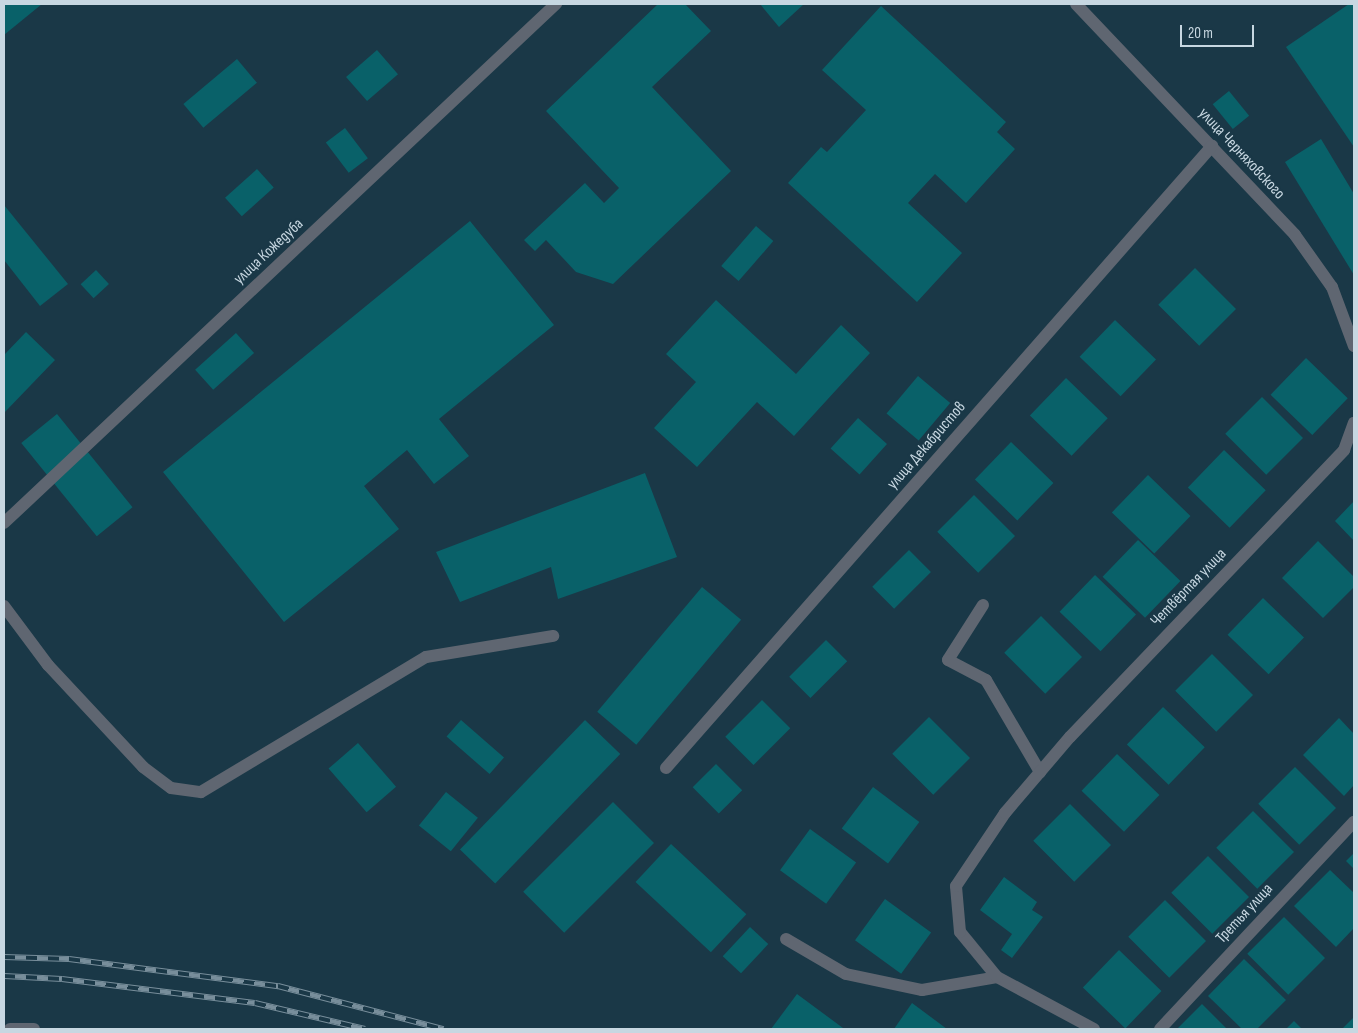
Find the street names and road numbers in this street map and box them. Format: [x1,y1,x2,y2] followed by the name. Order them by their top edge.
[1194,104,1288,204] street label: улица Черняховского
[230,215,308,289] street label: улица Кожедуба
[884,398,970,494] street label: улица Декабристов
[1147,545,1231,631] street label: Четвёртая улица
[1212,880,1278,948] street label: Третья улица

